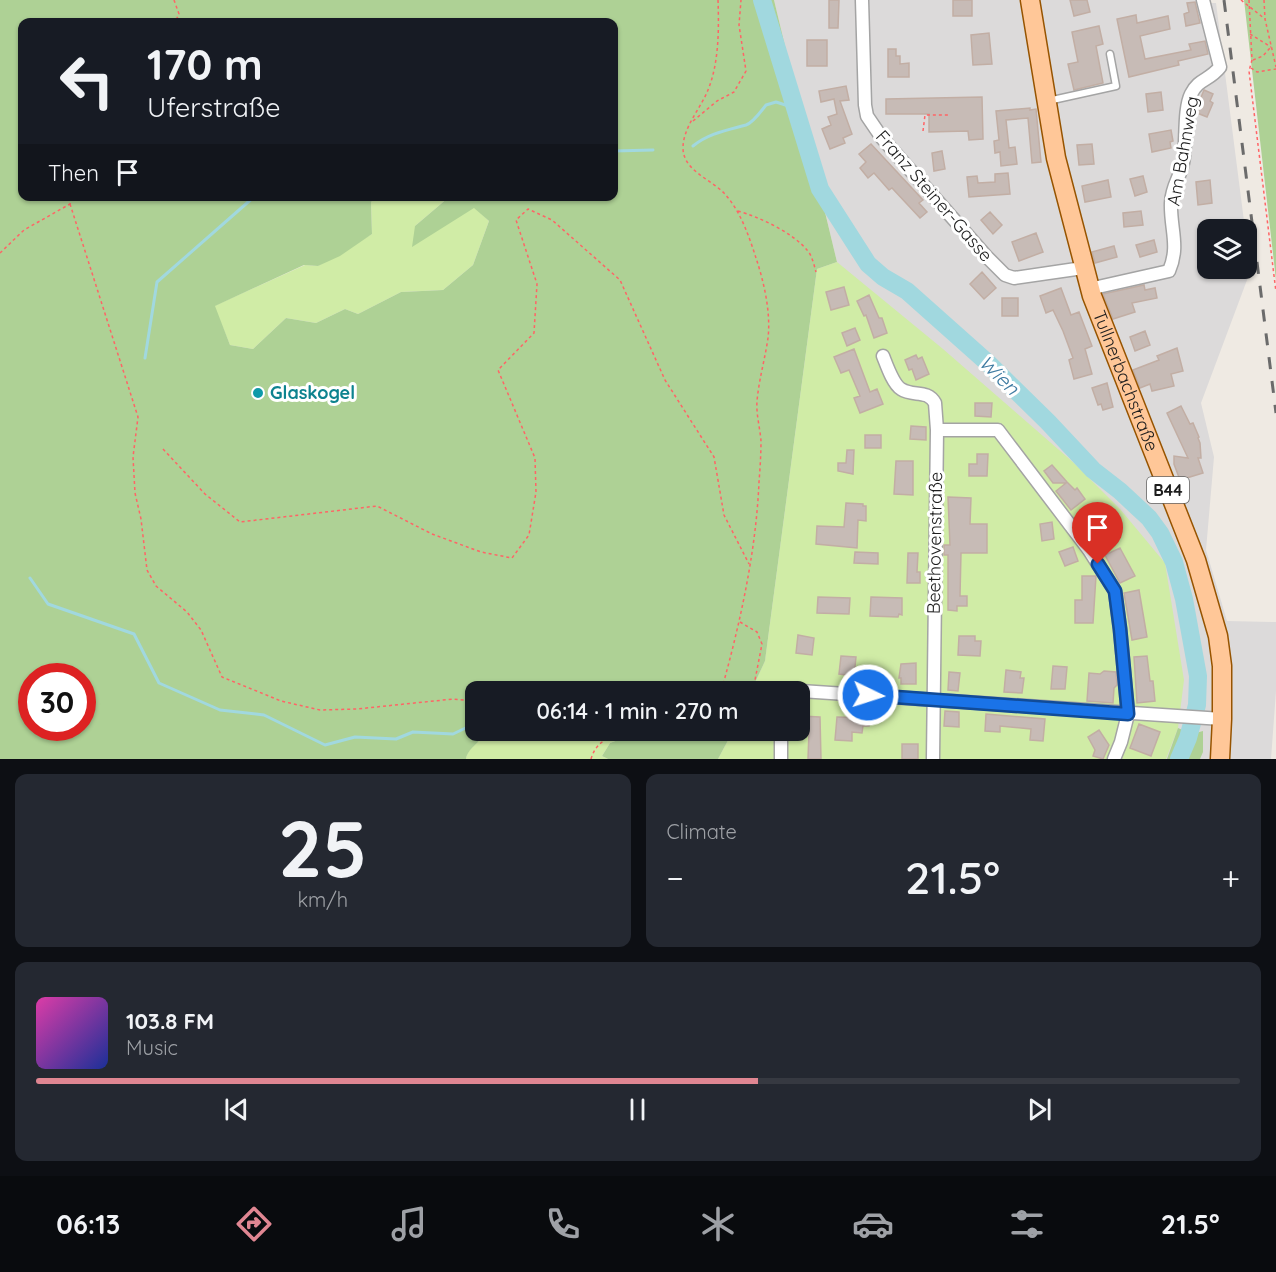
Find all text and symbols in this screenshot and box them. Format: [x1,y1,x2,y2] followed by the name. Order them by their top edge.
[147,38,263,91] text: 170 m
[48,42,126,120] icon: left
[147,90,280,124] text: Uferstraße
[1162,94,1203,208] street label: Am Bahnweg
[871,125,998,266] street label: Franz Steiner-Gasse
[111,156,144,189] icon: arrive
[48,159,99,187] text: Then
[1197,219,1257,279] map controls
[1197,219,1257,279] button: layers
[1088,307,1164,454] street label: Tullnerbachstraße
[974,350,1025,400] water label: Wien
[270,381,355,404] place label: Glaskogel
[251,386,265,400] marker: Glaskogel
[922,472,947,614] street label: Beethovenstraße
[1147,477,1189,503] road number: B44
[1072,502,1123,564] pin
[1081,511,1114,544] icon: arrive
[18,663,96,741] speed limit sign: 30
[836,663,900,727] position arrow
[536,697,739,725] text: 06:14 · 1 min · 270 m
[278,799,367,897] text: 25
[667,819,737,844] text: Climate
[905,849,1000,905] text: 21.5°
[667,857,684,898] text: −
[1221,857,1240,898] text: +
[297,887,348,912] text: km/h
[126,1007,214,1035] text: 103.8 FM
[126,1035,178,1060] text: Music
[220,1093,253,1126] icon: previous
[621,1093,654,1126] icon: pause
[1023,1093,1056,1126] icon: next
[233,1203,275,1245] icon: directions
[388,1203,430,1245] icon: music
[542,1203,584,1245] icon: phone
[697,1203,739,1245] icon: climate
[852,1203,894,1245] icon: car
[1006,1203,1048,1245] icon: filters
[56,1207,120,1241] text: 06:13
[1161,1207,1220,1241] text: 21.5°

